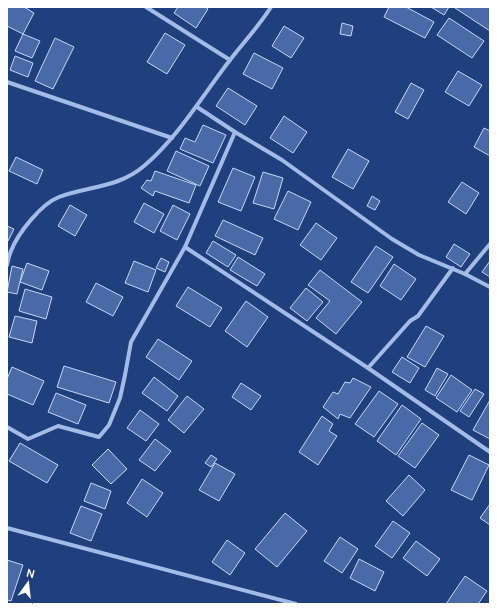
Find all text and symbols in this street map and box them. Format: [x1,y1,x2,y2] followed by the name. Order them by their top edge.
[8,563,48,603] north arrow
[25,565,37,581] text: N

